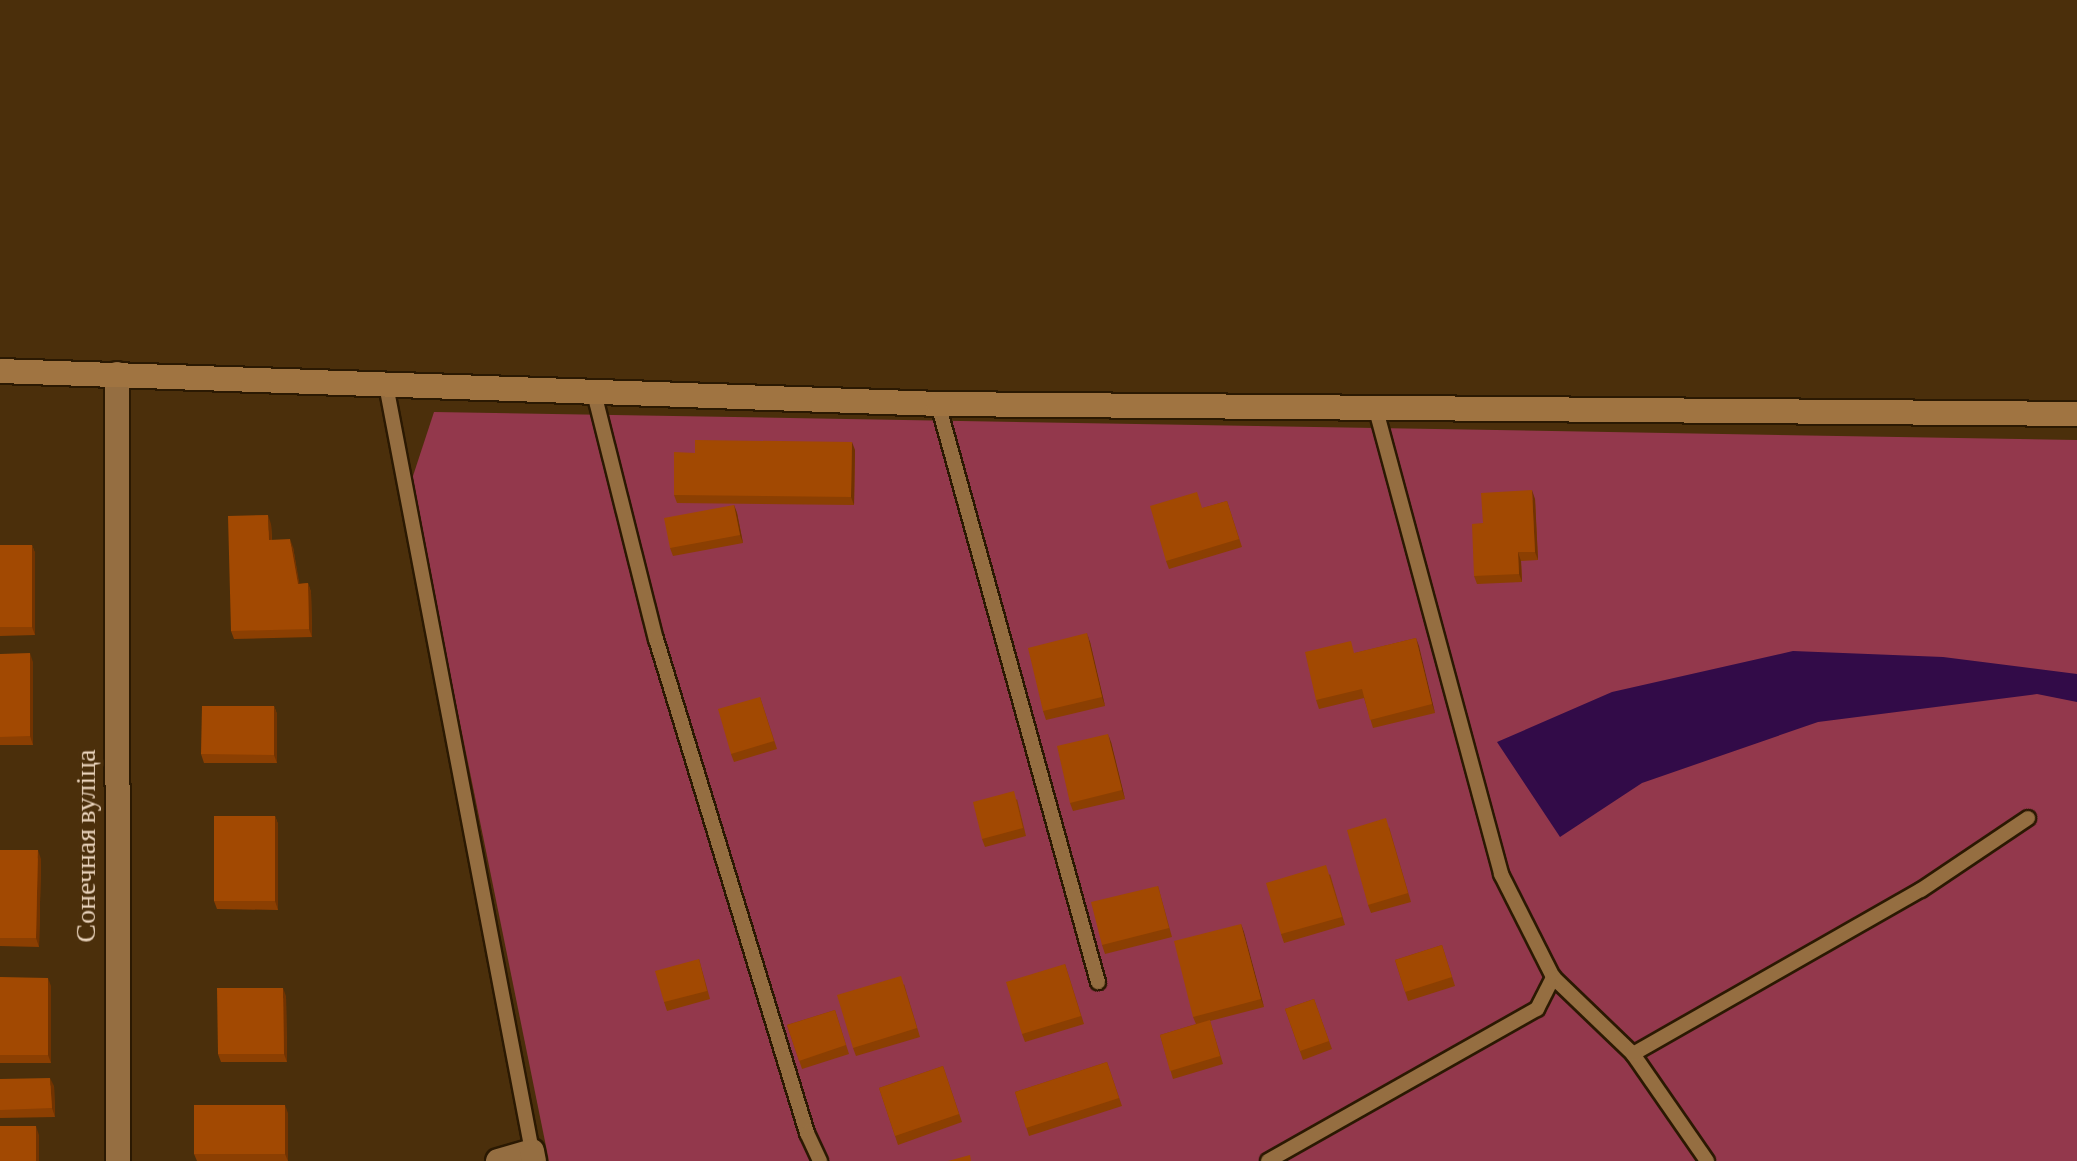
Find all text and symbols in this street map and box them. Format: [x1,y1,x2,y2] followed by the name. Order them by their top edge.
[69,749,103,943] street label: Сонечная вуліца

